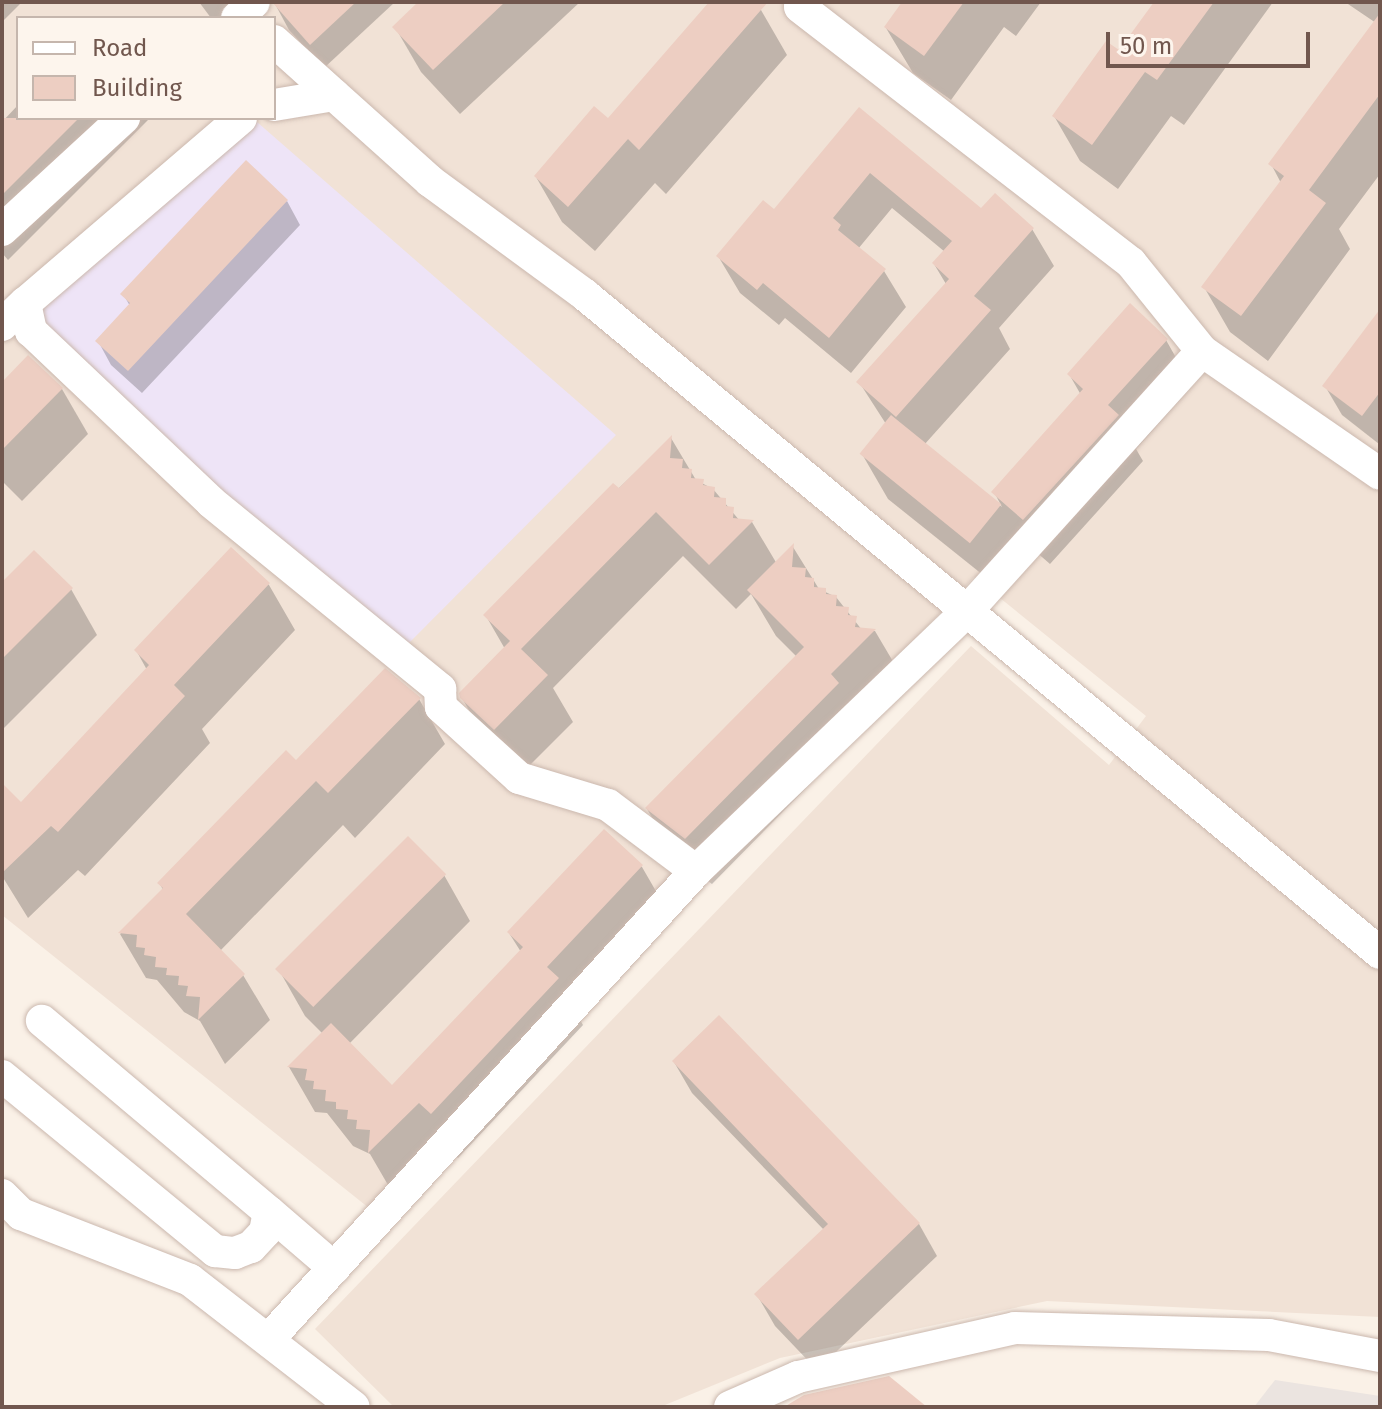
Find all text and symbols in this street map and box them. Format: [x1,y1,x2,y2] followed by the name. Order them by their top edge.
[16,16,276,120] legend
[1110,16,1314,66] scale bar
[1120,32,1172,60] text: 50 m
[92,34,147,62] text: Road
[92,74,182,102] text: Building

